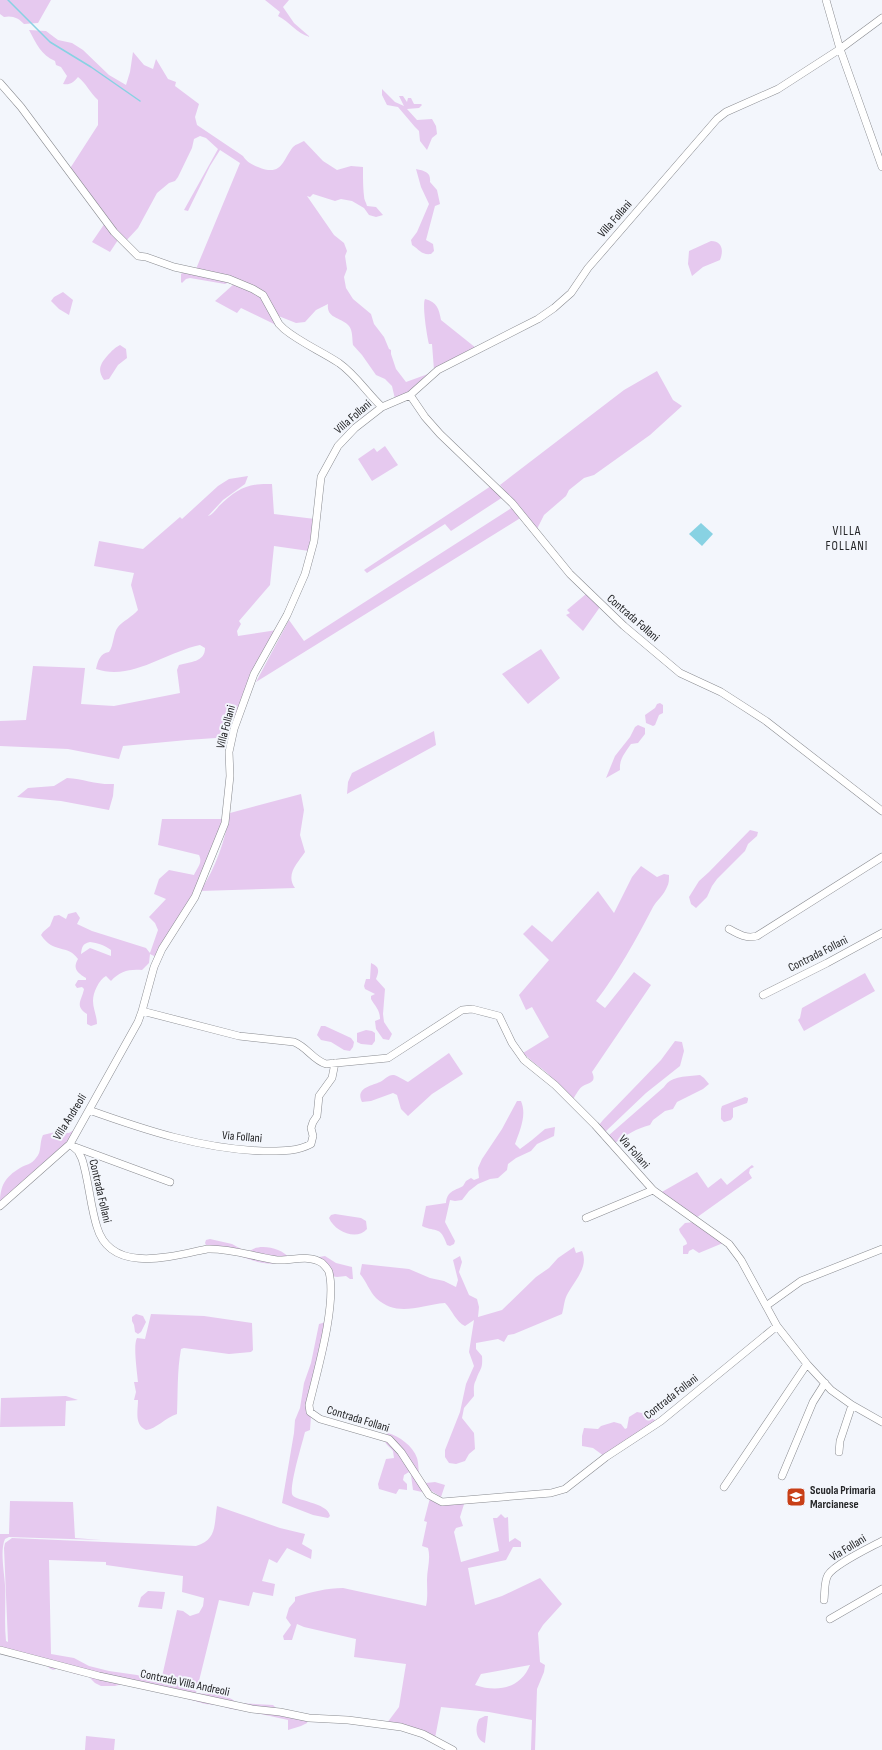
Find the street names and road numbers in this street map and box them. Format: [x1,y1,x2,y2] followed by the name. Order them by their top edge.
[595,197,635,241] street label: Villa Follani
[331,397,375,437] street label: Villa Follani
[604,591,662,645] street label: Contrada Follani
[213,704,239,750] street label: Villa Follani
[786,933,850,975] street label: Contrada Follani
[50,1091,90,1143] street label: Villa Andreoli
[221,1128,263,1146] street label: Via Follani
[615,1132,653,1172] street label: Via Follani
[85,1158,115,1224] street label: Contrada Follani
[641,1371,701,1423] street label: Contrada Follani
[325,1402,391,1436] street label: Contrada Follani
[827,1531,869,1565] street label: Via Follani
[139,1666,231,1700] street label: Contrada Villa Andreoli

